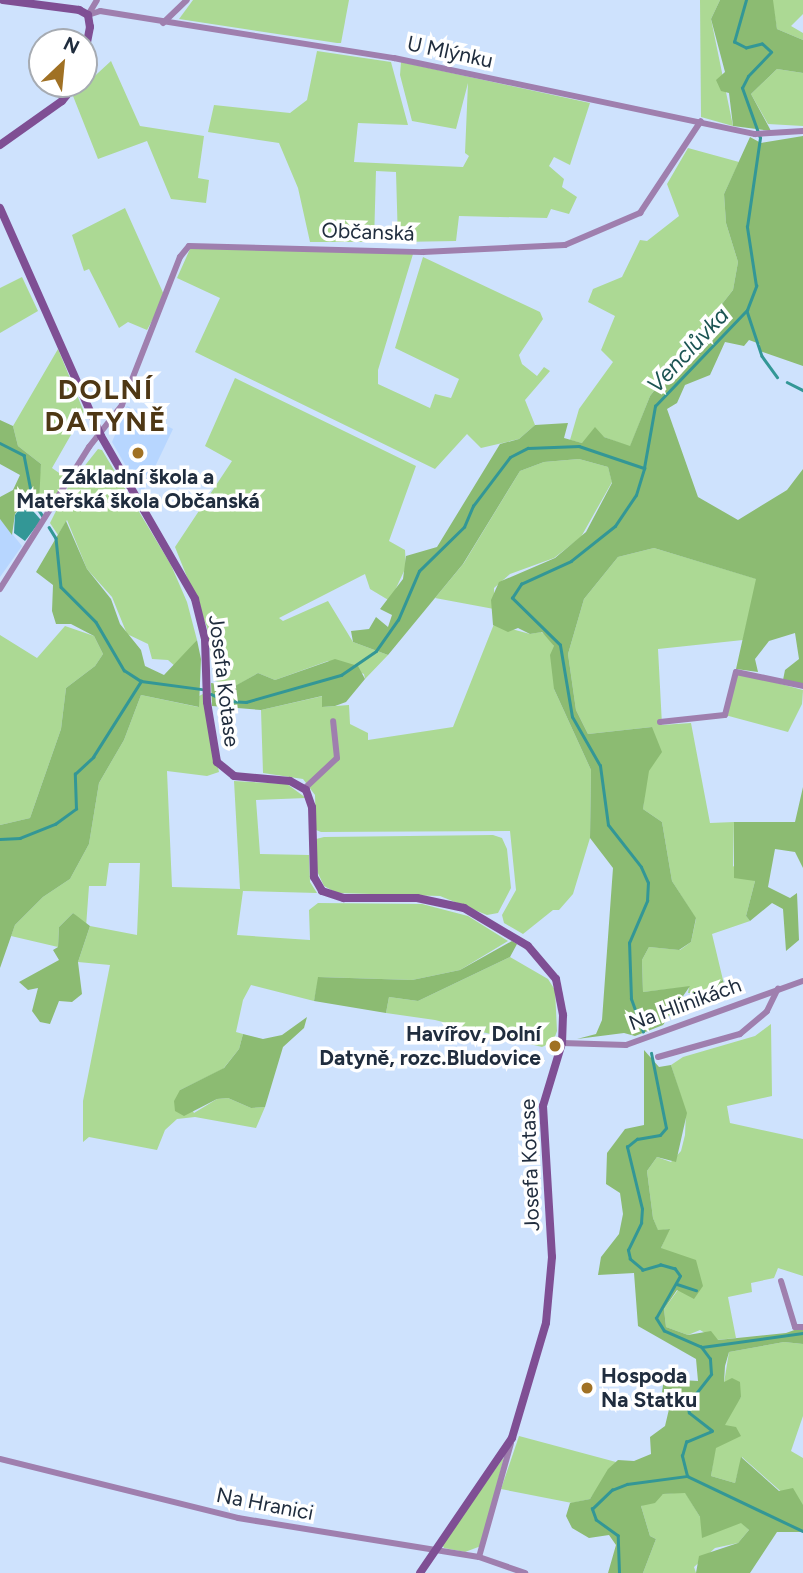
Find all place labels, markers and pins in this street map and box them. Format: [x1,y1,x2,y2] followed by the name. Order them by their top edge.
[130,445,146,461] marker: Základní škola a Mateřská škola Občanská
[16,464,260,514] place label: Základní škola a Mateřská škola Občanská
[319,1021,541,1071] place label: Havířov, Dolní Datyně, rozc.Bludovice
[547,1038,563,1054] marker: Havířov, Dolní Datyně, rozc.Bludovice
[601,1363,697,1413] place label: Hospoda Na Statku
[579,1380,595,1396] marker: Hospoda Na Statku

